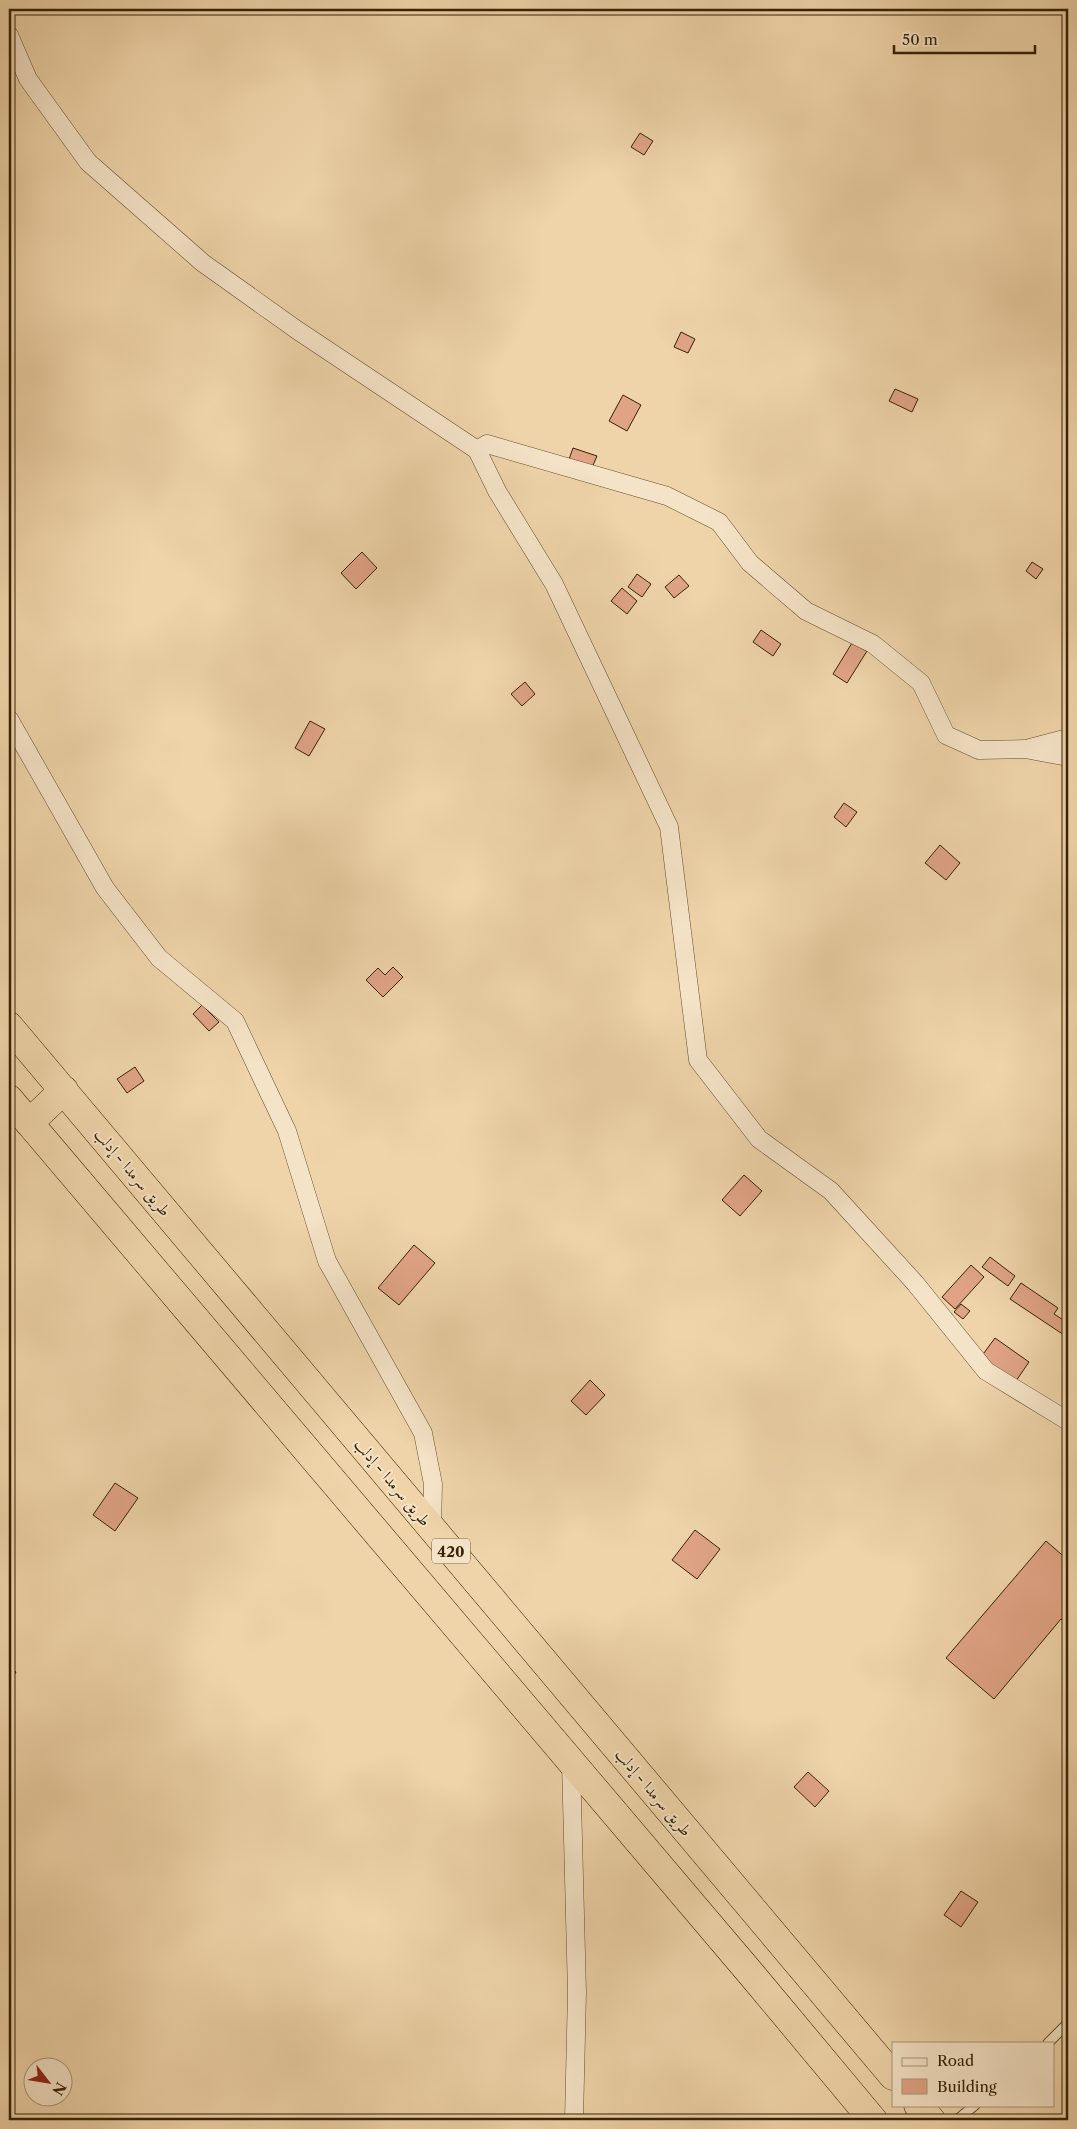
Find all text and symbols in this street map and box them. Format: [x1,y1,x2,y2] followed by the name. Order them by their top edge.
[894,22,1036,54] scale bar
[902,30,938,49] text: 50 m
[90,1124,176,1221] street label: طريق سرمدا - إدلب
[350,1434,436,1531] street label: طريق سرمدا - إدلب
[432,1538,470,1564] road number: 420
[611,1744,697,1841] street label: طريق سرمدا - إدلب
[892,2042,1054,2106] legend
[937,2051,974,2070] text: Road
[22,2056,72,2106] north arrow
[937,2077,997,2096] text: Building
[48,2079,70,2099] text: N

